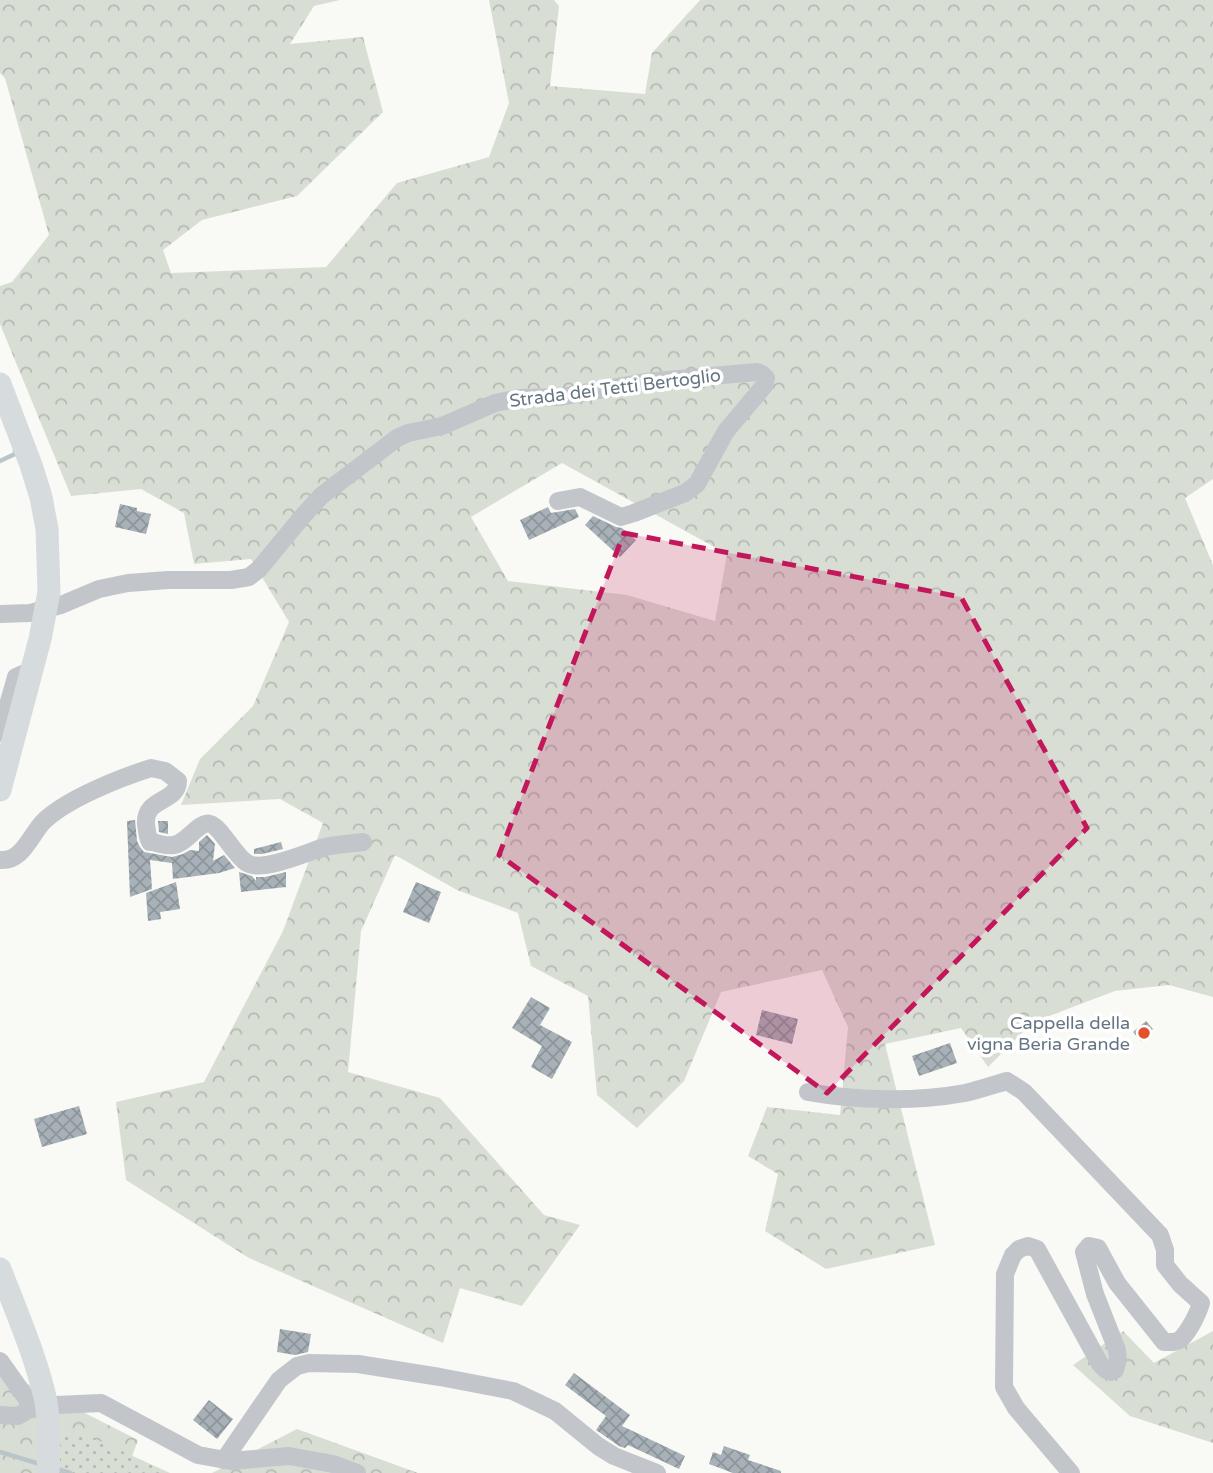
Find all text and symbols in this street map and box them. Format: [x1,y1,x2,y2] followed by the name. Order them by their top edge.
[508,364,722,412] street label: Strada dei Tetti Bertoglio
[967,1012,1130,1055] place label: Cappella della vigna Beria Grande
[1136,1025,1152,1041] marker: Cappella della vigna Beria Grande

